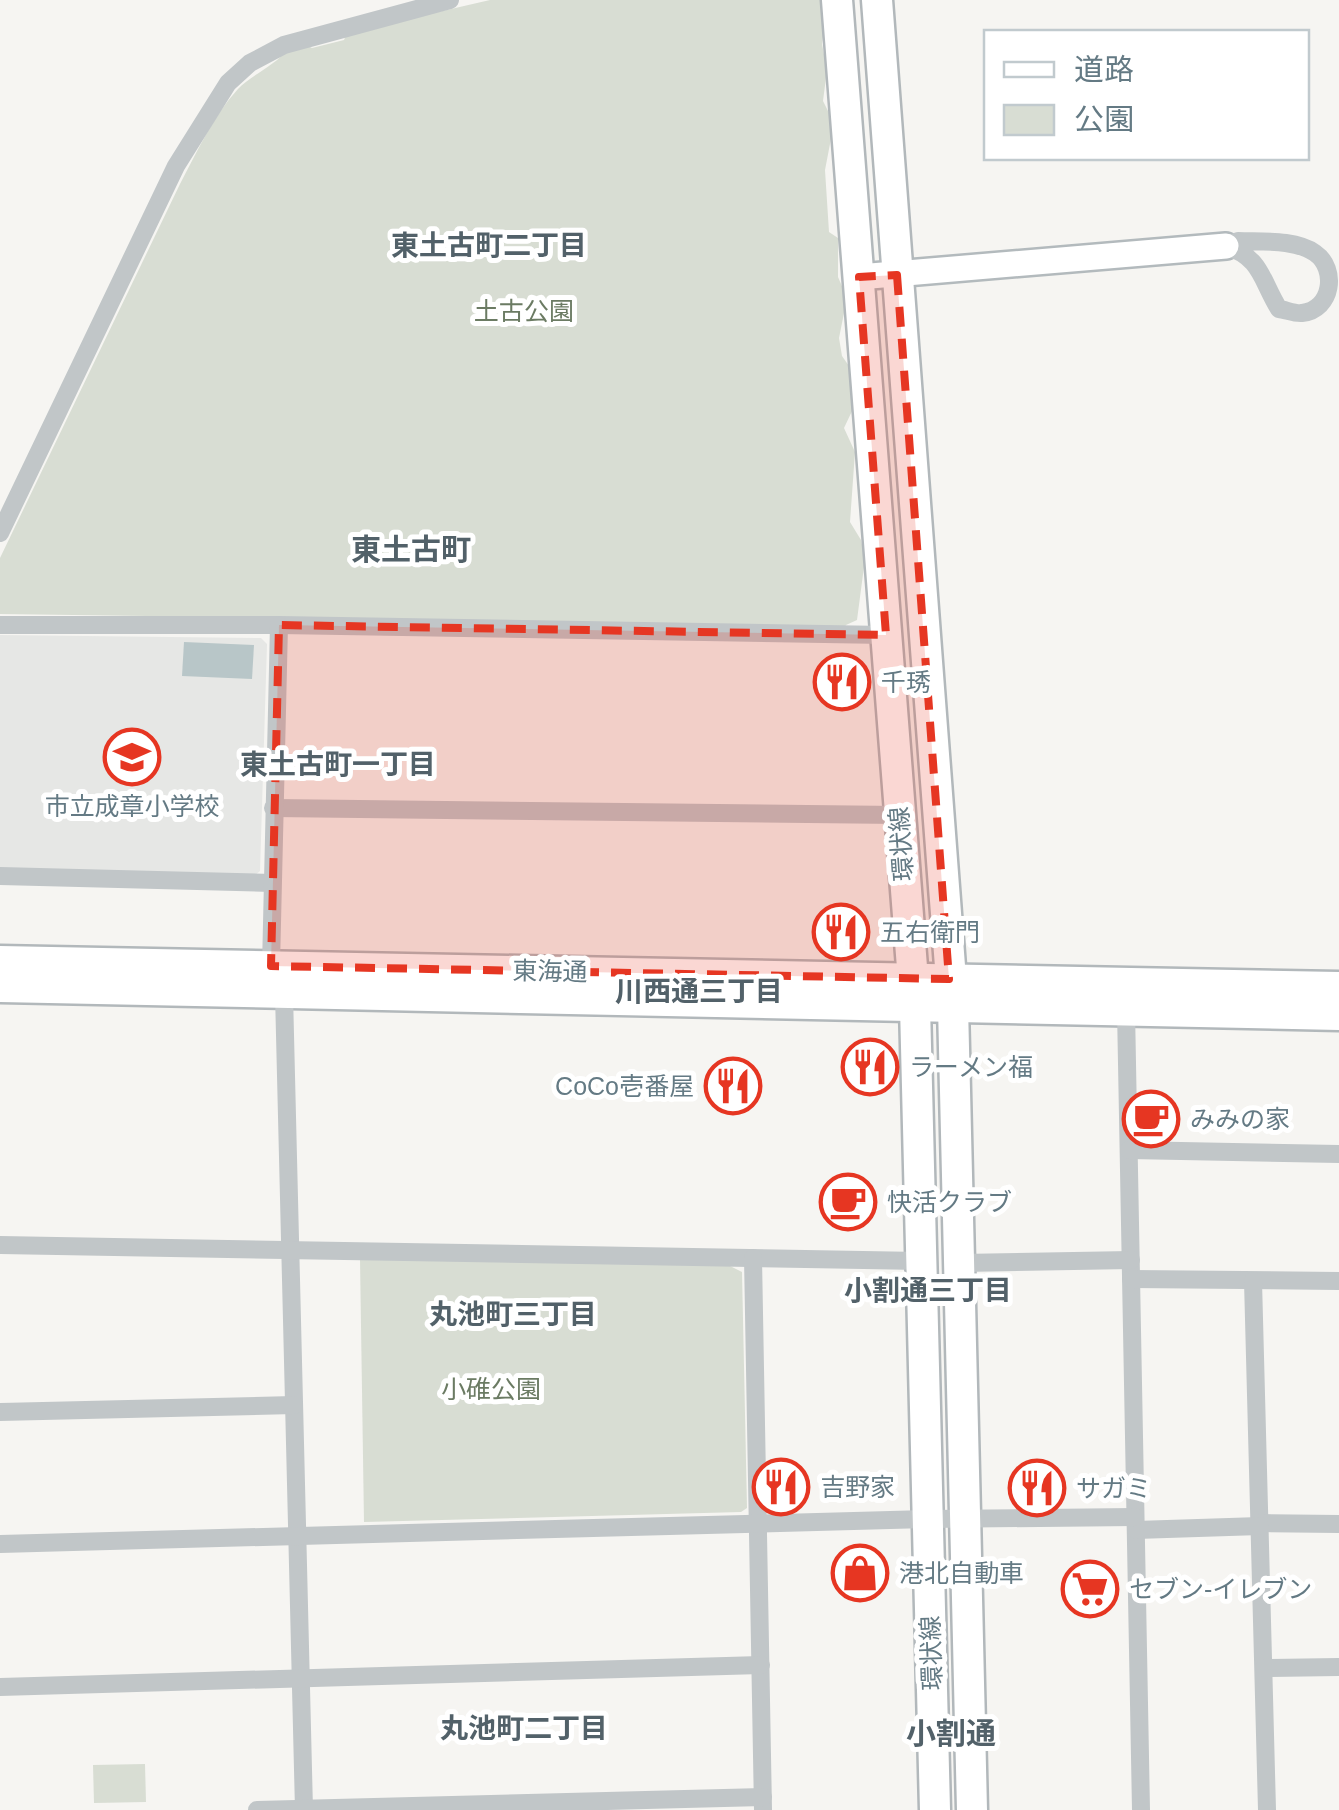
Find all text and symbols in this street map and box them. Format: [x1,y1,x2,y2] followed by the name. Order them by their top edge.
[984,30,1309,160] legend
[1074,53,1134,86] text: 道路
[1074,103,1134,136] text: 公園
[391,230,587,261] district label: 東土古町二丁目
[474,297,574,325] park label: 土古公園
[351,533,471,566] district label: 東土古町
[812,652,872,712] restaurant icon: 千琇
[881,668,931,696] place label: 千琇
[102,727,162,787] school or university icon: 市立成章小学校
[240,749,436,780] district label: 東土古町一丁目
[44,792,220,820] place label: 市立成章小学校
[884,806,918,882] street label: 環状線
[811,902,871,962] restaurant icon: 五右衛門
[880,918,980,946] place label: 五右衛門
[512,956,588,986] street label: 東海通
[615,976,783,1007] district label: 川西通三丁目
[840,1037,900,1097] restaurant icon: ラーメン福
[909,1053,1033,1081] place label: ラーメン福
[703,1056,763,1116] restaurant icon: CoCo壱番屋
[555,1072,694,1100] place label: CoCo壱番屋
[1121,1089,1181,1149] cafe icon: みみの家
[1190,1105,1290,1133] place label: みみの家
[818,1172,878,1232] cafe icon: 快活クラブ
[887,1188,1012,1216] place label: 快活クラブ
[844,1275,1012,1306] district label: 小割通三丁目
[429,1299,597,1330] district label: 丸池町三丁目
[441,1375,541,1403] park label: 小碓公園
[751,1457,811,1517] restaurant icon: 吉野家
[1007,1458,1067,1518] restaurant icon: サガミ
[820,1473,895,1501] place label: 吉野家
[1076,1474,1151,1502] place label: サガミ
[830,1543,890,1603] shop icon: 港北自動車
[899,1559,1024,1587] place label: 港北自動車
[1060,1559,1120,1619] supermarket icon: セブン-イレブン
[1129,1575,1312,1603] place label: セブン-イレブン
[916,1615,946,1691] street label: 環状線
[440,1713,608,1744] district label: 丸池町二丁目
[906,1717,996,1750] district label: 小割通

